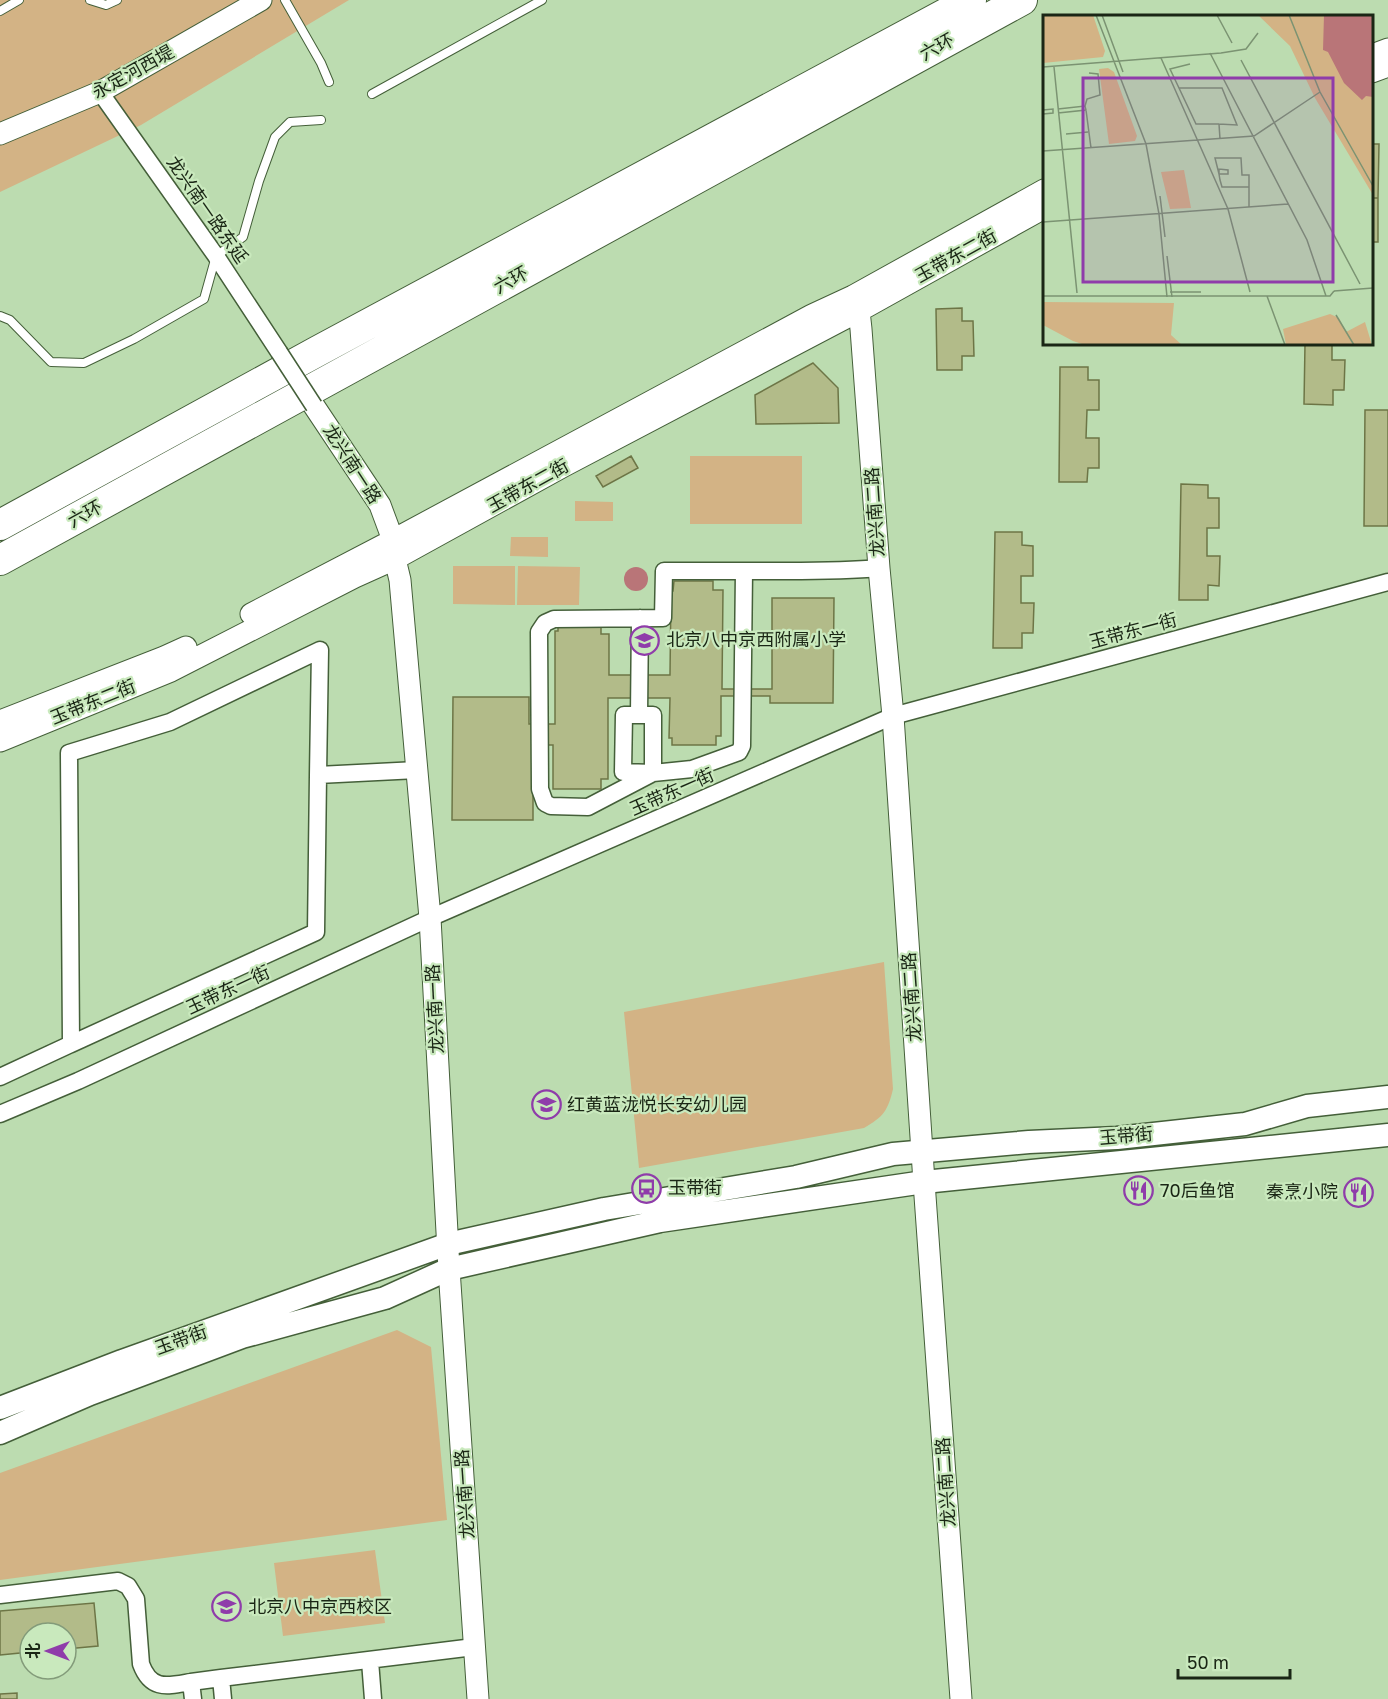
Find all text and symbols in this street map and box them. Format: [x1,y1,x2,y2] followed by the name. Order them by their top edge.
[1043,15,1373,345] inset map
[915,28,958,64] street label: 六环
[88,40,177,103] street label: 永定河西堤
[163,152,253,267] street label: 龙兴南一路东延
[911,224,1000,287] street label: 玉带东二街
[489,261,532,297] street label: 六环
[319,420,387,507] street label: 龙兴南一路
[483,454,572,517] street label: 玉带东二街
[860,466,888,558] street label: 龙兴南二路
[63,495,106,531] street label: 六环
[1086,608,1179,652] street label: 玉带东一街
[629,624,661,656] school or university icon: 北京八中京西附属小学
[666,628,846,650] place label: 北京八中京西附属小学
[47,674,138,728] street label: 玉带东二街
[626,763,717,819] street label: 玉带东一街
[897,951,925,1043] street label: 龙兴南二路
[182,960,273,1018] street label: 玉带东一街
[421,964,447,1055] street label: 龙兴南一路
[530,1089,562,1121] school or university icon: 红黄蓝泷悦长安幼儿园
[567,1093,747,1115] place label: 红黄蓝泷悦长安幼儿园
[1098,1122,1154,1148] street label: 玉带街
[631,1172,663,1204] bus stop icon: 玉带街
[1123,1175,1155,1207] restaurant icon: 70后鱼馆
[668,1176,722,1198] place label: 玉带街
[1343,1176,1375,1208] restaurant icon: 秦烹小院
[1160,1179,1235,1201] place label: 70后鱼馆
[1266,1180,1338,1202] place label: 秦烹小院
[152,1319,210,1359] street label: 玉带街
[931,1436,959,1528] street label: 龙兴南二路
[450,1448,478,1540] street label: 龙兴南一路
[211,1591,243,1623] school or university icon: 北京八中京西校区
[248,1595,392,1617] place label: 北京八中京西校区
[18,1621,78,1681] north arrow
[1178,1642,1290,1680] scale bar
[23,1643,43,1659] text: 北
[1187,1651,1229,1673] text: 50 m

